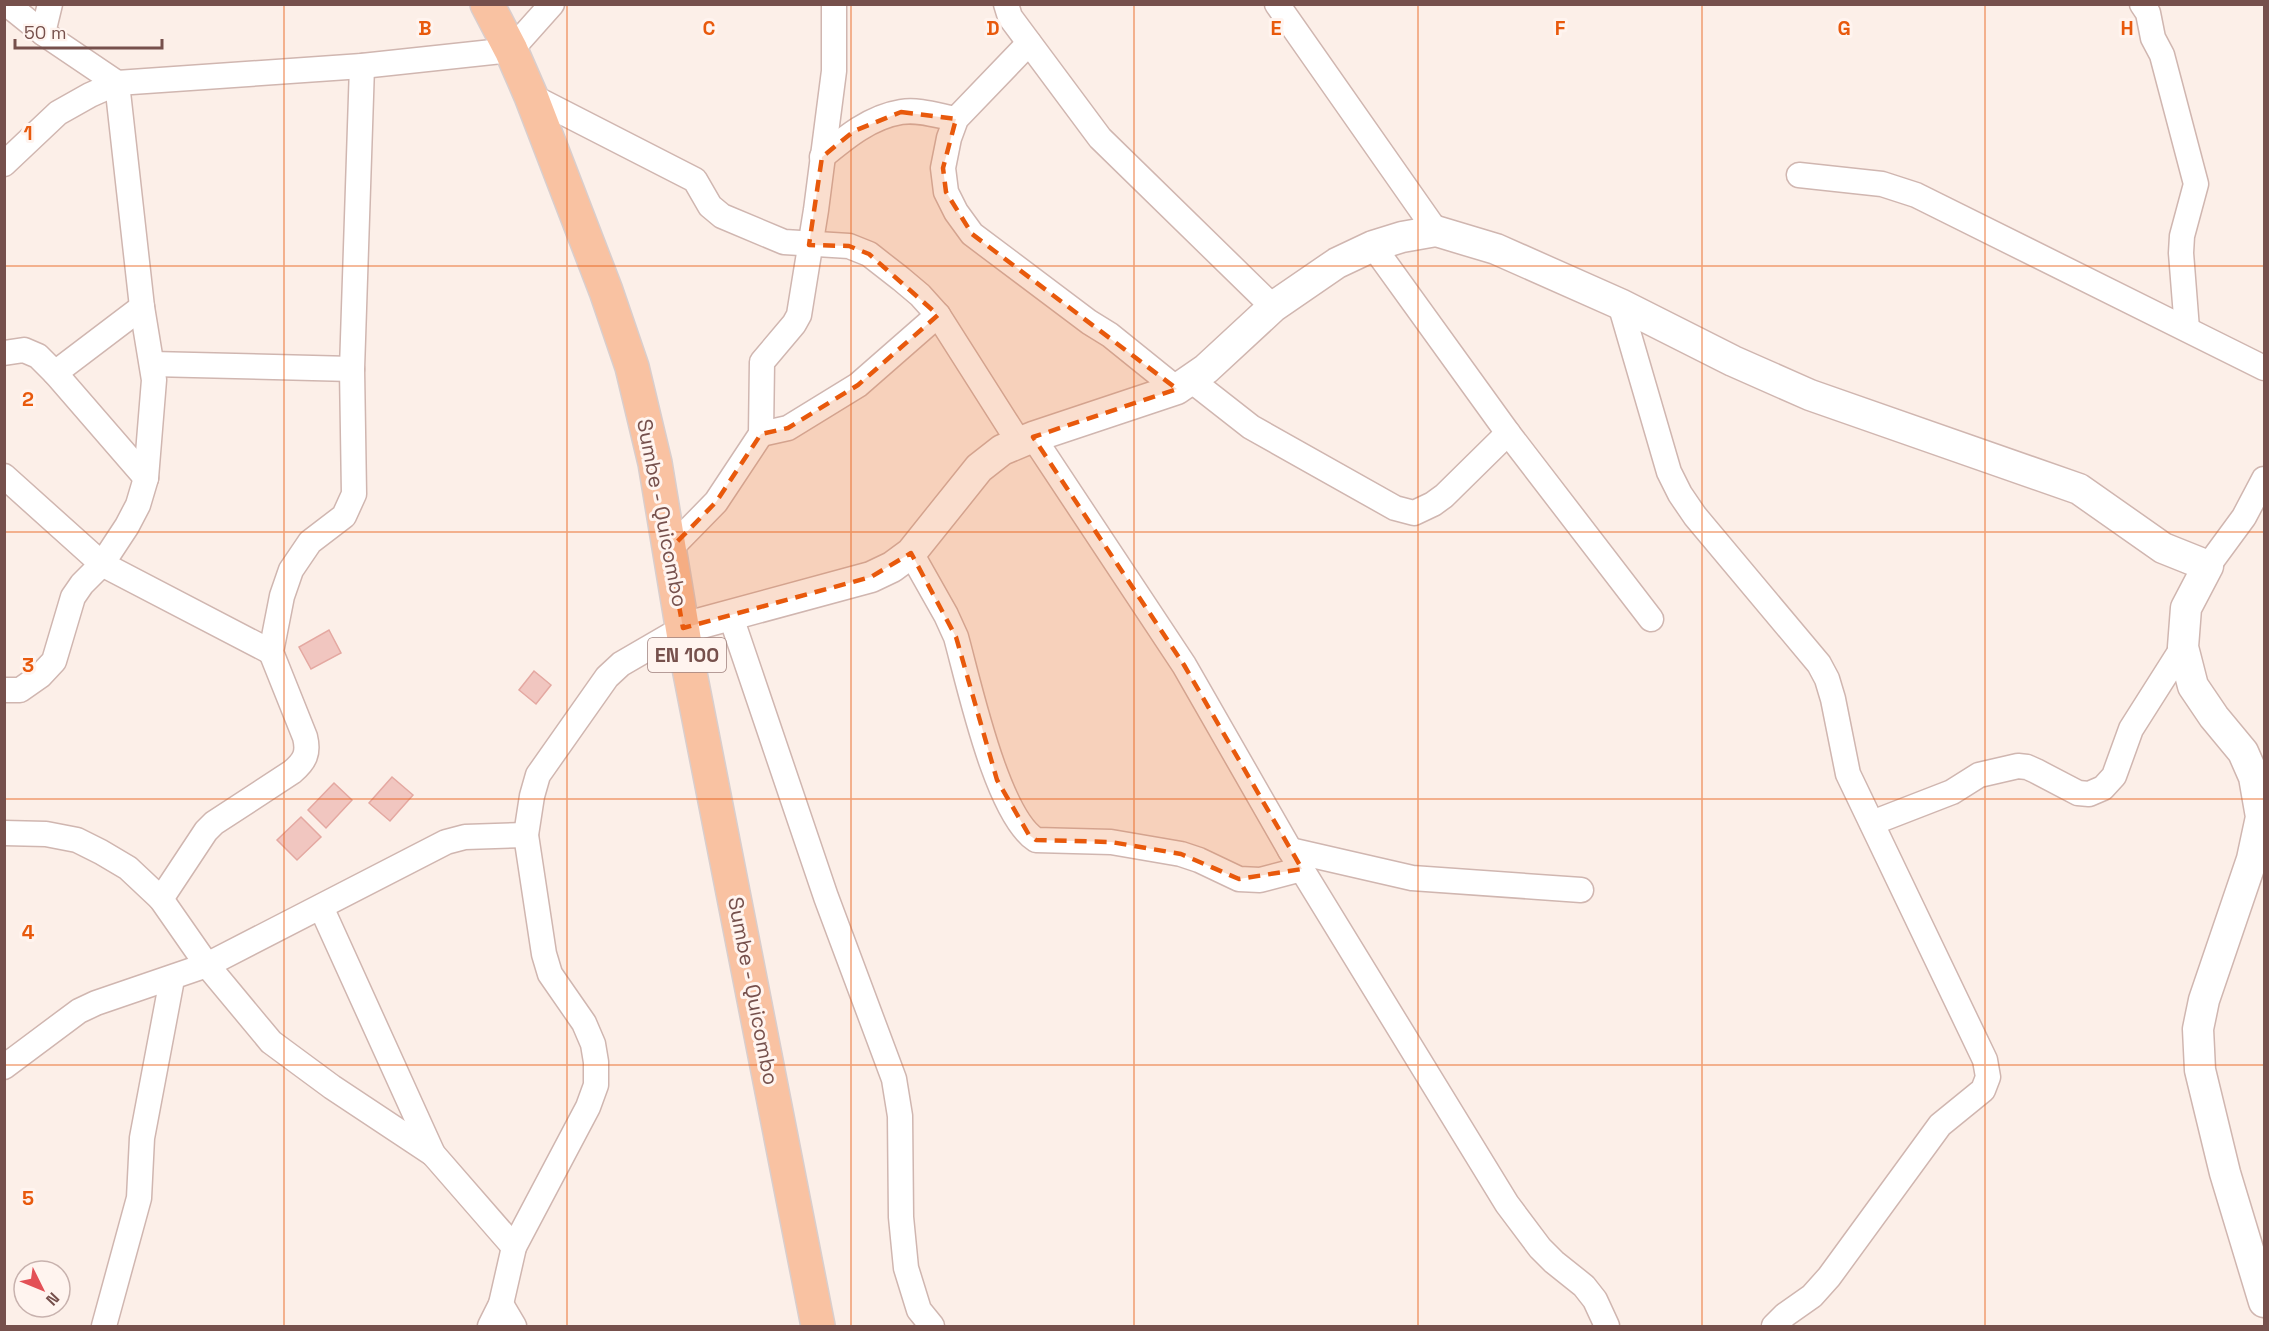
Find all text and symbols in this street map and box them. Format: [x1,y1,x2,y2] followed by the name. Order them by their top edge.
[15,12,162,50] scale bar
[418,15,432,41] text: B
[703,15,716,41] text: C
[986,15,1000,41] text: D
[1270,15,1282,41] text: E
[1555,15,1566,41] text: F
[1837,15,1851,41] text: G
[2120,15,2134,41] text: H
[24,21,66,44] text: 50 m
[23,120,33,146] text: 1
[22,386,34,412] text: 2
[631,417,694,609] street label: Sumbe - Quicombo
[648,638,726,672] road number: EN 100
[22,652,34,678] text: 3
[722,895,785,1087] street label: Sumbe - Quicombo
[22,919,35,945] text: 4
[22,1185,34,1211] text: 5
[12,1259,72,1319] north arrow
[41,1288,64,1310] text: N

